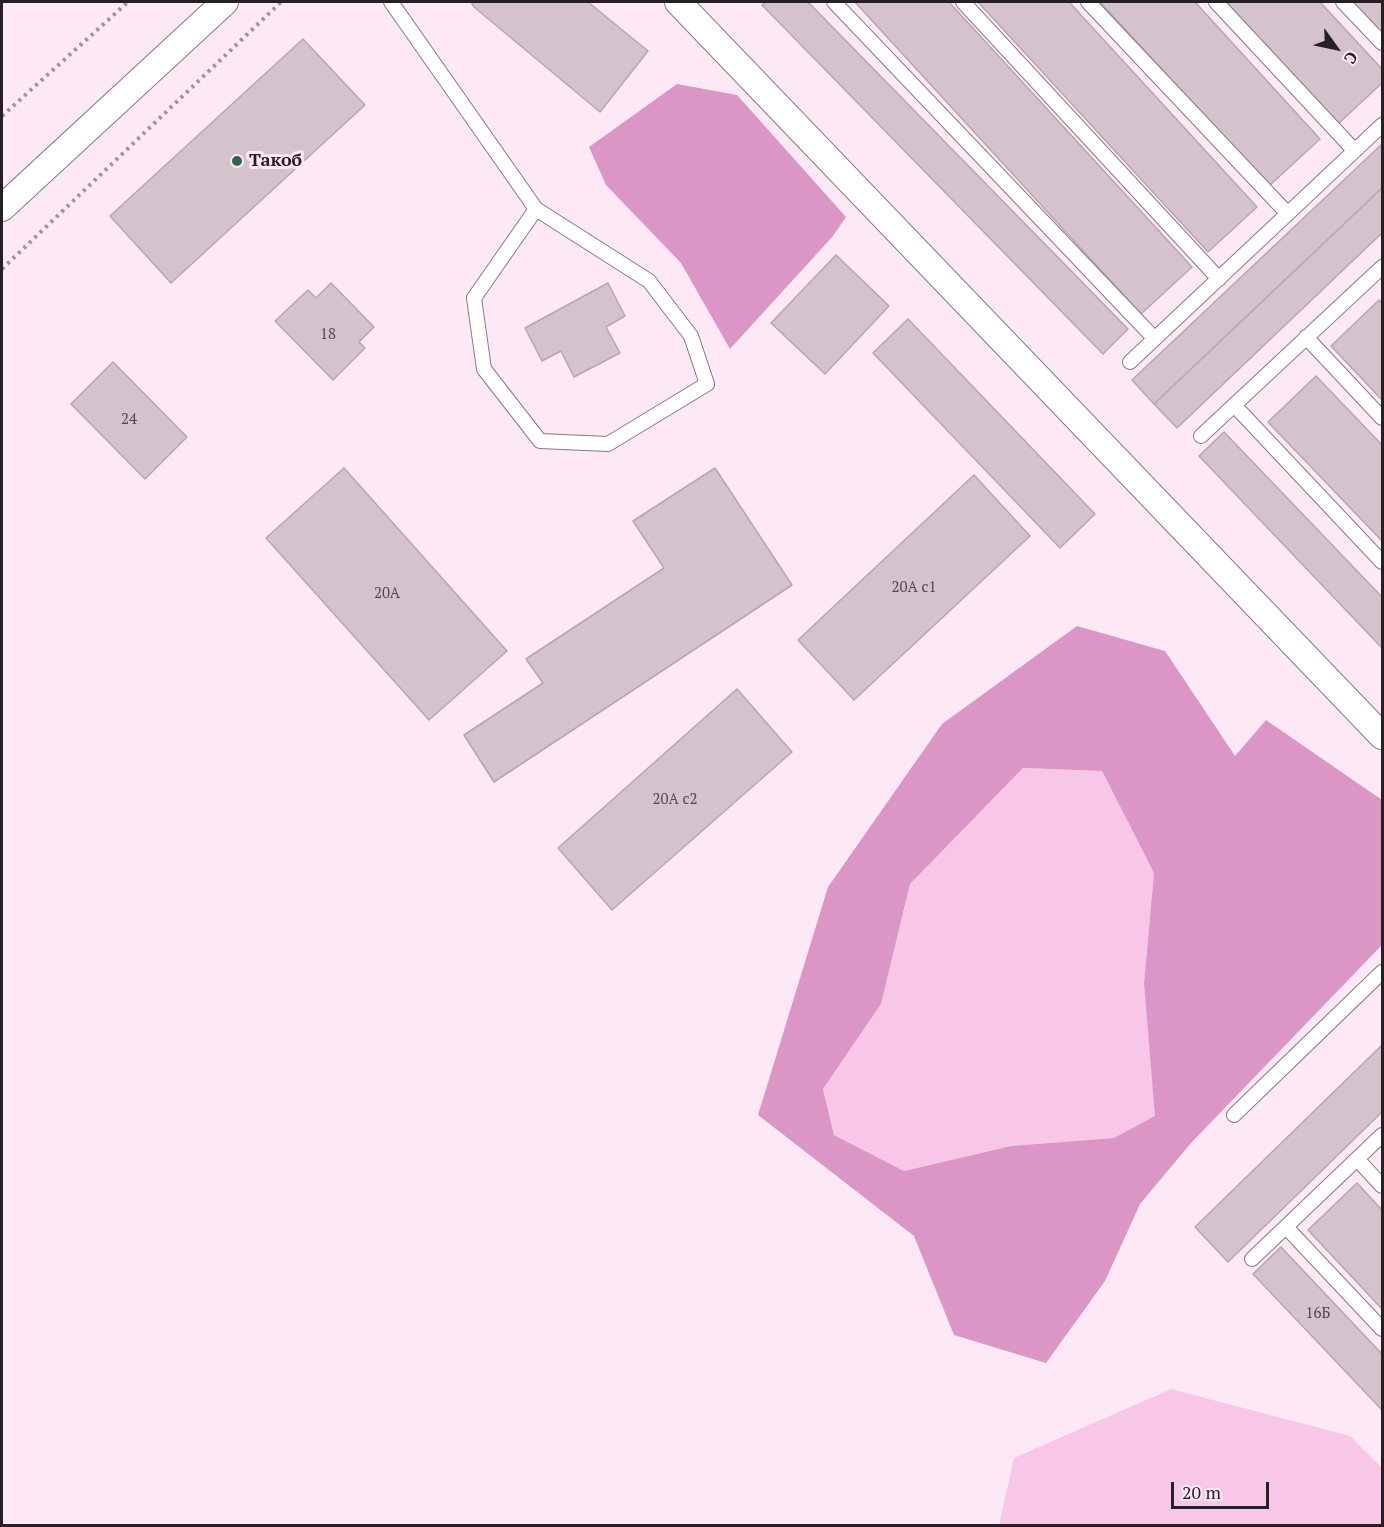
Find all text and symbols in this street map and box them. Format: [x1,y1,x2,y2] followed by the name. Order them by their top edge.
[1306,18,1366,78] north arrow
[1339,47,1363,68] text: С
[249,150,302,172] place label: Такоб
[230,154,244,168] marker: Такоб
[320,326,336,344] house number: 18
[121,411,137,429] house number: 24
[892,579,936,597] house number: 20А с1
[374,585,400,603] house number: 20А
[653,791,697,809] house number: 20А с2
[1306,1305,1330,1323] house number: 16Б
[1174,1470,1272,1508] scale bar
[1182,1480,1221,1504] text: 20 m

